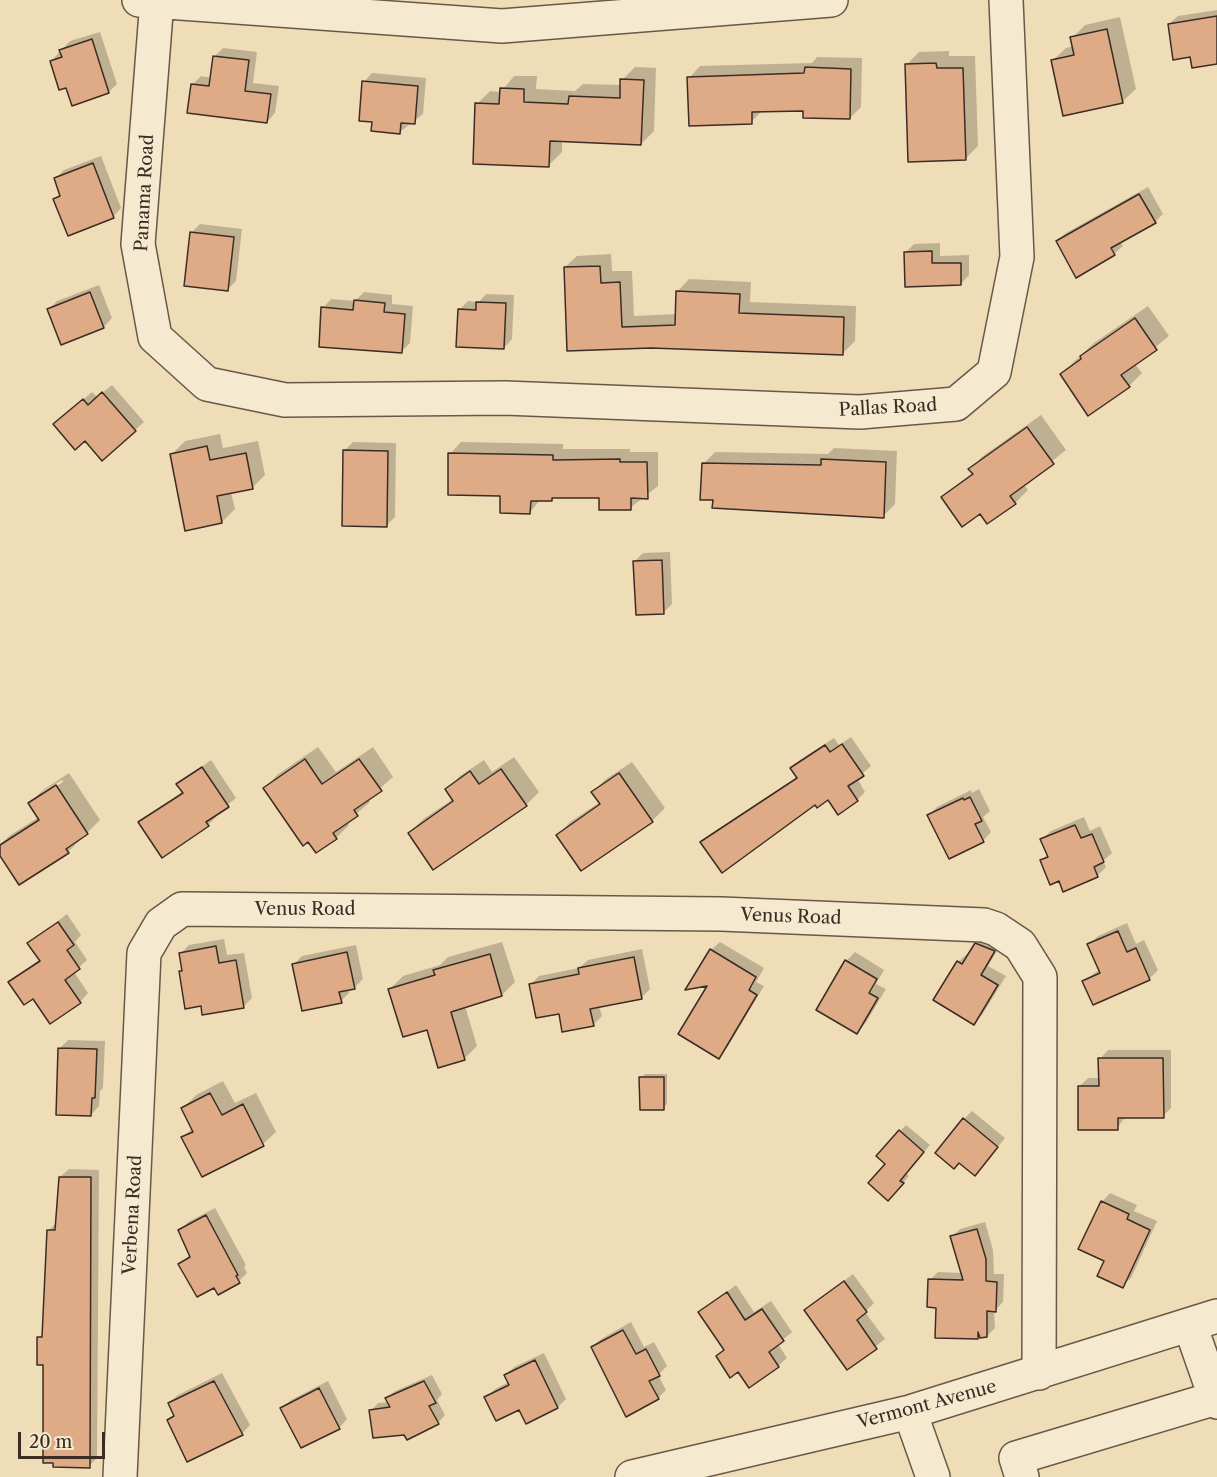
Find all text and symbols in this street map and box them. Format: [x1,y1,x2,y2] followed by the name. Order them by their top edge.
[131,134,159,252] street label: Panama Road
[838,395,938,421] street label: Pallas Road
[255,899,355,921] street label: Venus Road
[740,904,842,930] street label: Venus Road
[119,1154,147,1276] street label: Verbena Road
[855,1376,999,1434] street label: Vermont Avenue
[21,1420,108,1458] scale bar
[29,1431,72,1453] text: 20 m

